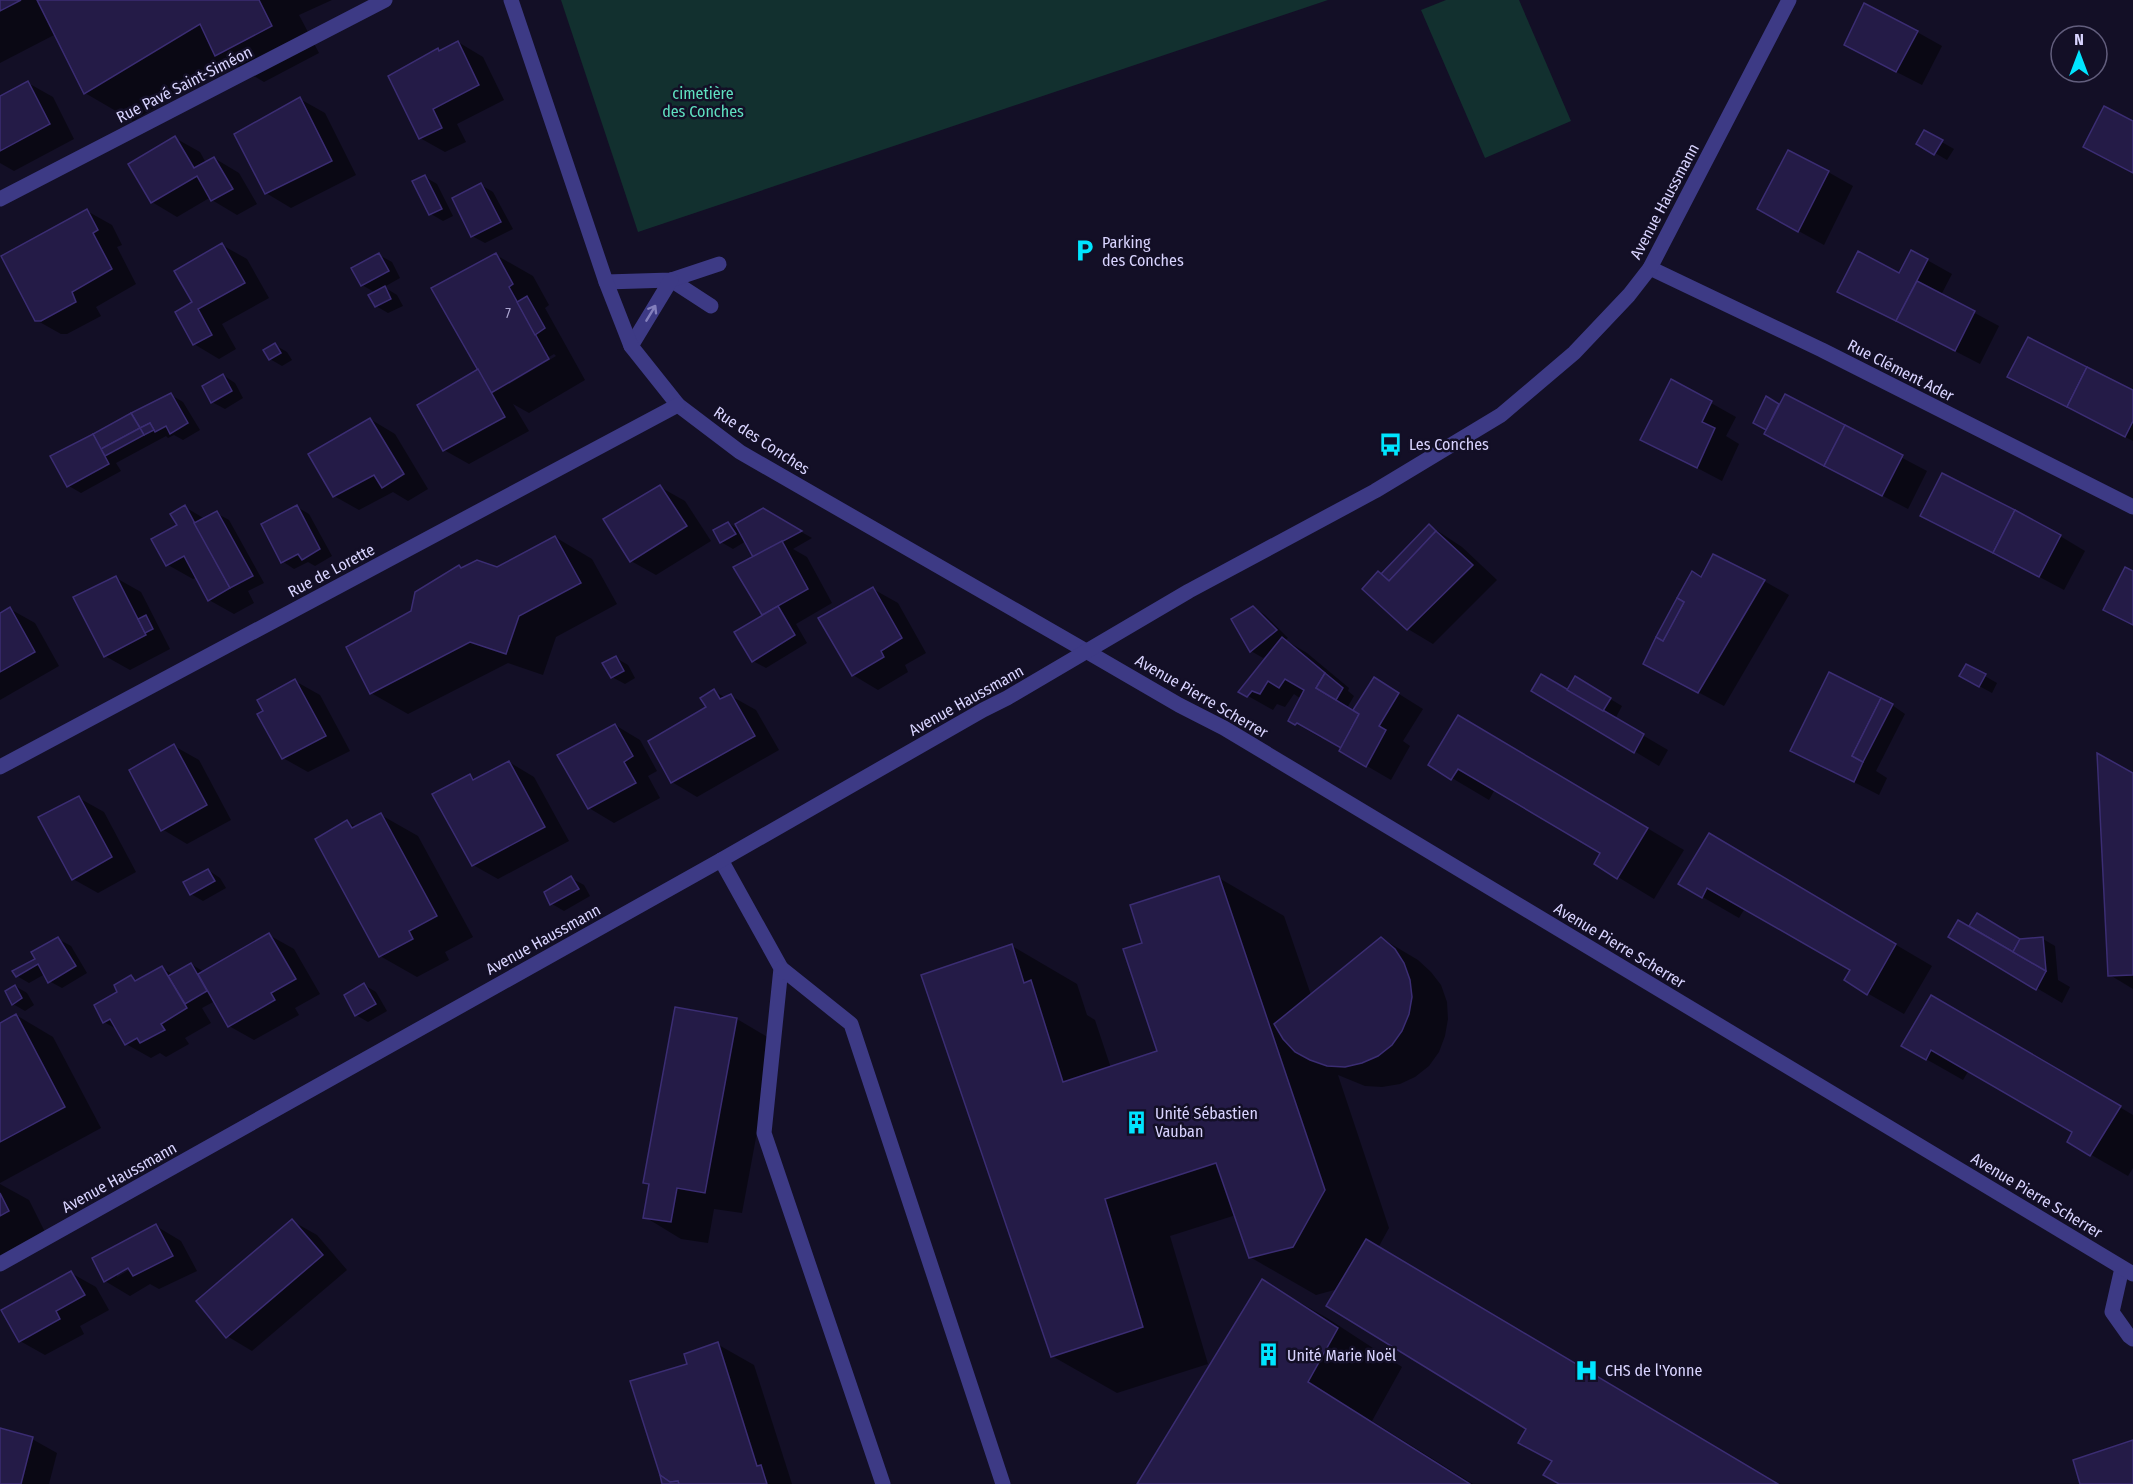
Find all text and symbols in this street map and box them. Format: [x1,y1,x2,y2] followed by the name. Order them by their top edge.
[2049,24,2109,84] north arrow
[2074,30,2084,49] text: N
[113,42,255,127] street label: Rue Pavé Saint-Siméon
[662,84,744,121] park label: cimetière des Conches
[1626,140,1703,262] street label: Avenue Haussmann
[1102,233,1184,270] place label: Parking des Conches
[1071,238,1097,264] parking icon: Parking des Conches
[505,305,511,322] house number: 7
[646,305,658,322] one-way arrow
[1844,335,1958,406] street label: Rue Clément Ader
[710,402,813,479] street label: Rue des Conches
[1378,431,1404,457] bus stop icon: Les Conches
[1409,435,1489,454] place label: Les Conches
[285,540,378,601] street label: Rue de Lorette
[1132,651,1272,742] street label: Avenue Pierre Scherrer
[906,661,1027,740] street label: Avenue Haussmann
[1551,899,1689,992] street label: Avenue Pierre Scherrer
[483,900,604,979] street label: Avenue Haussmann
[1155,1104,1258,1141] place label: Unité Sébastien Vauban
[1124,1109,1150,1135] building icon: Unité Sébastien Vauban
[59,1138,180,1217] street label: Avenue Haussmann
[1968,1149,2106,1242] street label: Avenue Pierre Scherrer
[1256,1342,1282,1368] building icon: Unité Marie Noël
[1287,1346,1396,1365] place label: Unité Marie Noël
[1574,1357,1600,1383] hospital icon: CHS de l'Yonne
[1605,1361,1702,1380] place label: CHS de l'Yonne

